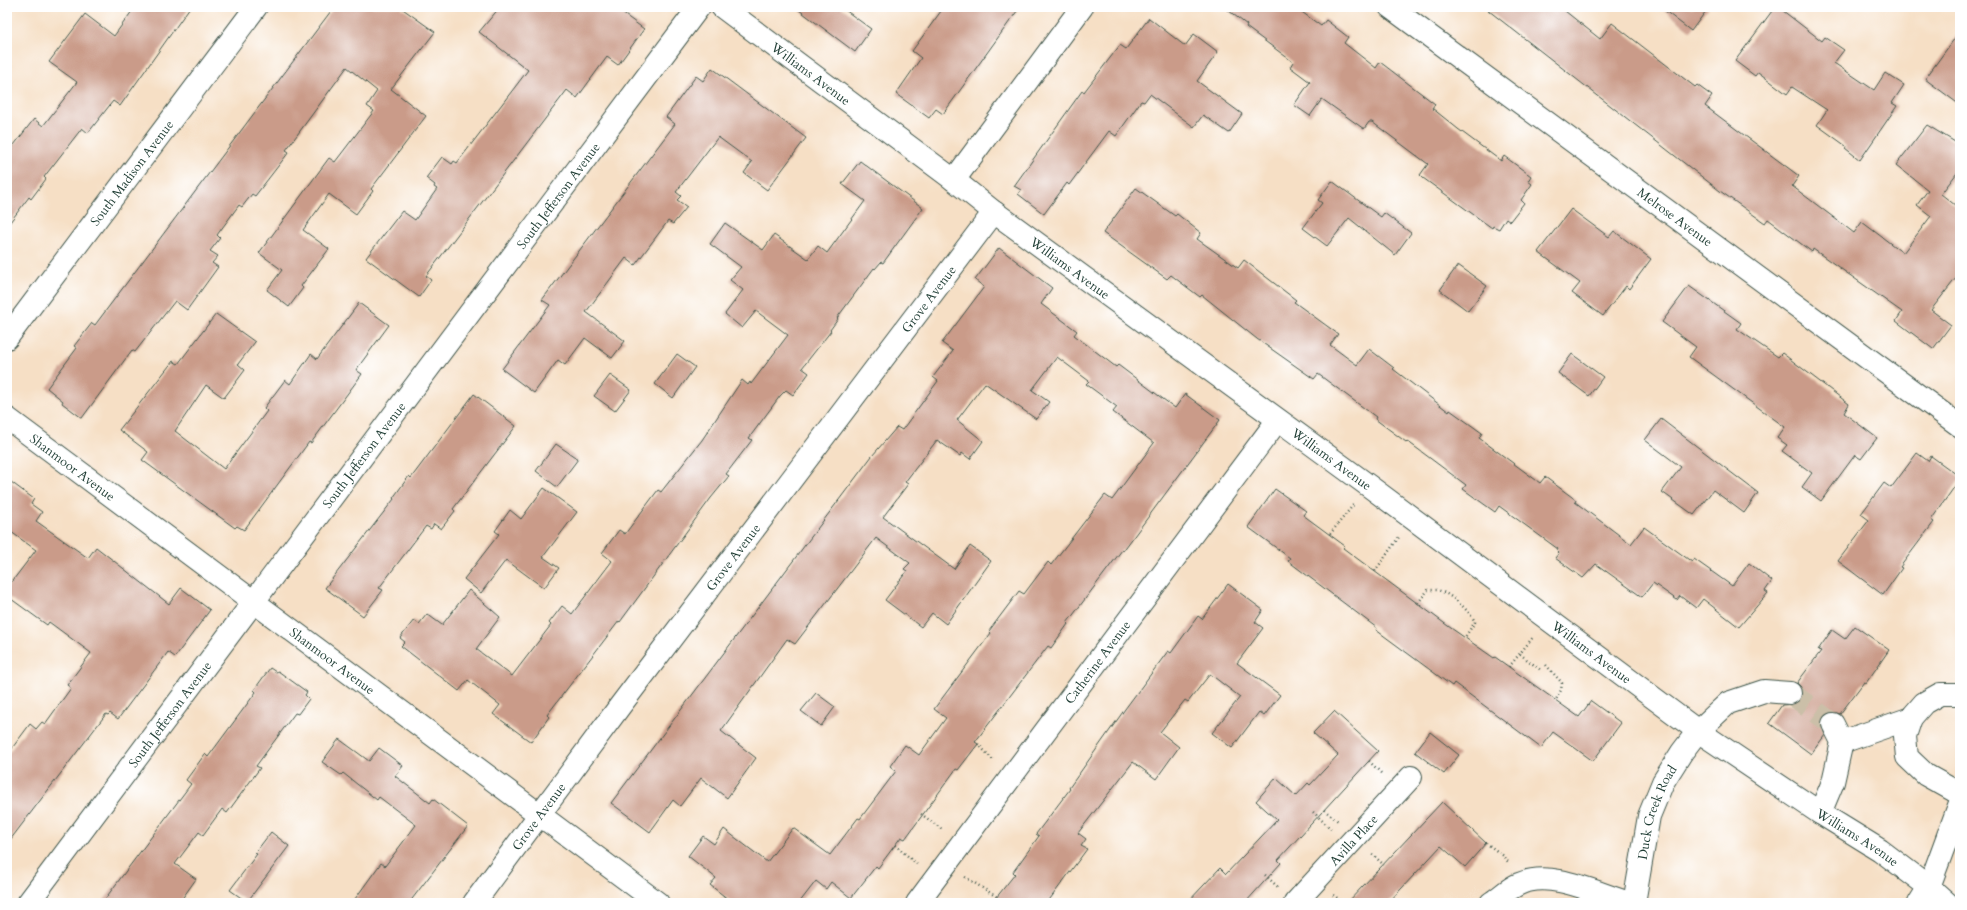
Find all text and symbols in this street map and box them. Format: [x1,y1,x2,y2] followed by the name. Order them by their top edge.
[766,38,854,110] street label: Williams Avenue
[86,116,178,230] street label: South Madison Avenue
[513,139,605,253] street label: South Jefferson Avenue
[1633,184,1716,251] street label: Melrose Avenue
[1025,233,1113,304] street label: Williams Avenue
[898,262,961,337] street label: Grove Avenue
[319,398,410,512] street label: South Jefferson Avenue
[1287,424,1375,495] street label: Williams Avenue
[26,430,119,506] street label: Shanmoor Avenue
[702,520,765,595] street label: Grove Avenue
[1061,617,1135,708] street label: Catherine Avenue
[1547,617,1635,688] street label: Williams Avenue
[286,624,378,699] street label: Shanmoor Avenue
[124,658,216,772] street label: South Jefferson Avenue
[1634,762,1682,861] street label: Duck Creek Road
[508,779,570,854] street label: Grove Avenue
[1812,804,1902,871] street label: Williams Avenue
[1326,811,1382,870] street label: Avilla Place

